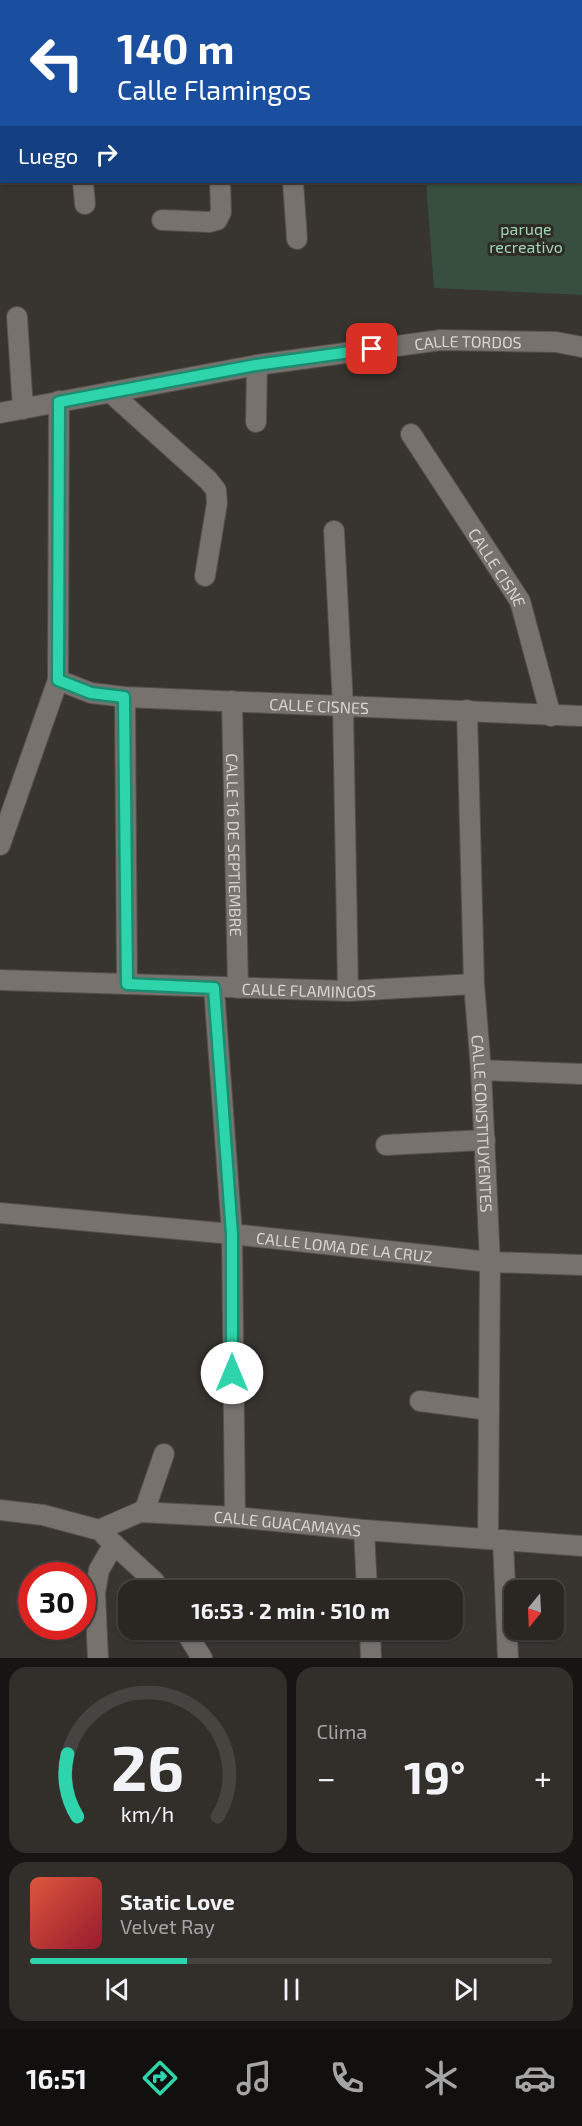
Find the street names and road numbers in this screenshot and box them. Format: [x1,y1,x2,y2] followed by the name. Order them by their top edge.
[413,331,522,353] street label: CALLE TORDOS
[465,524,530,608] street label: CALLE CISNE
[269,694,369,717] street label: CALLE CISNES
[224,753,246,937] street label: CALLE 16 DE SEPTIEMBRE
[241,978,376,1001] street label: CALLE FLAMINGOS
[469,1034,497,1213] street label: CALLE CONSTITUYENTES
[255,1227,434,1265] street label: CALLE LOMA DE LA CRUZ
[213,1506,362,1539] street label: CALLE GUACAMAYAS

